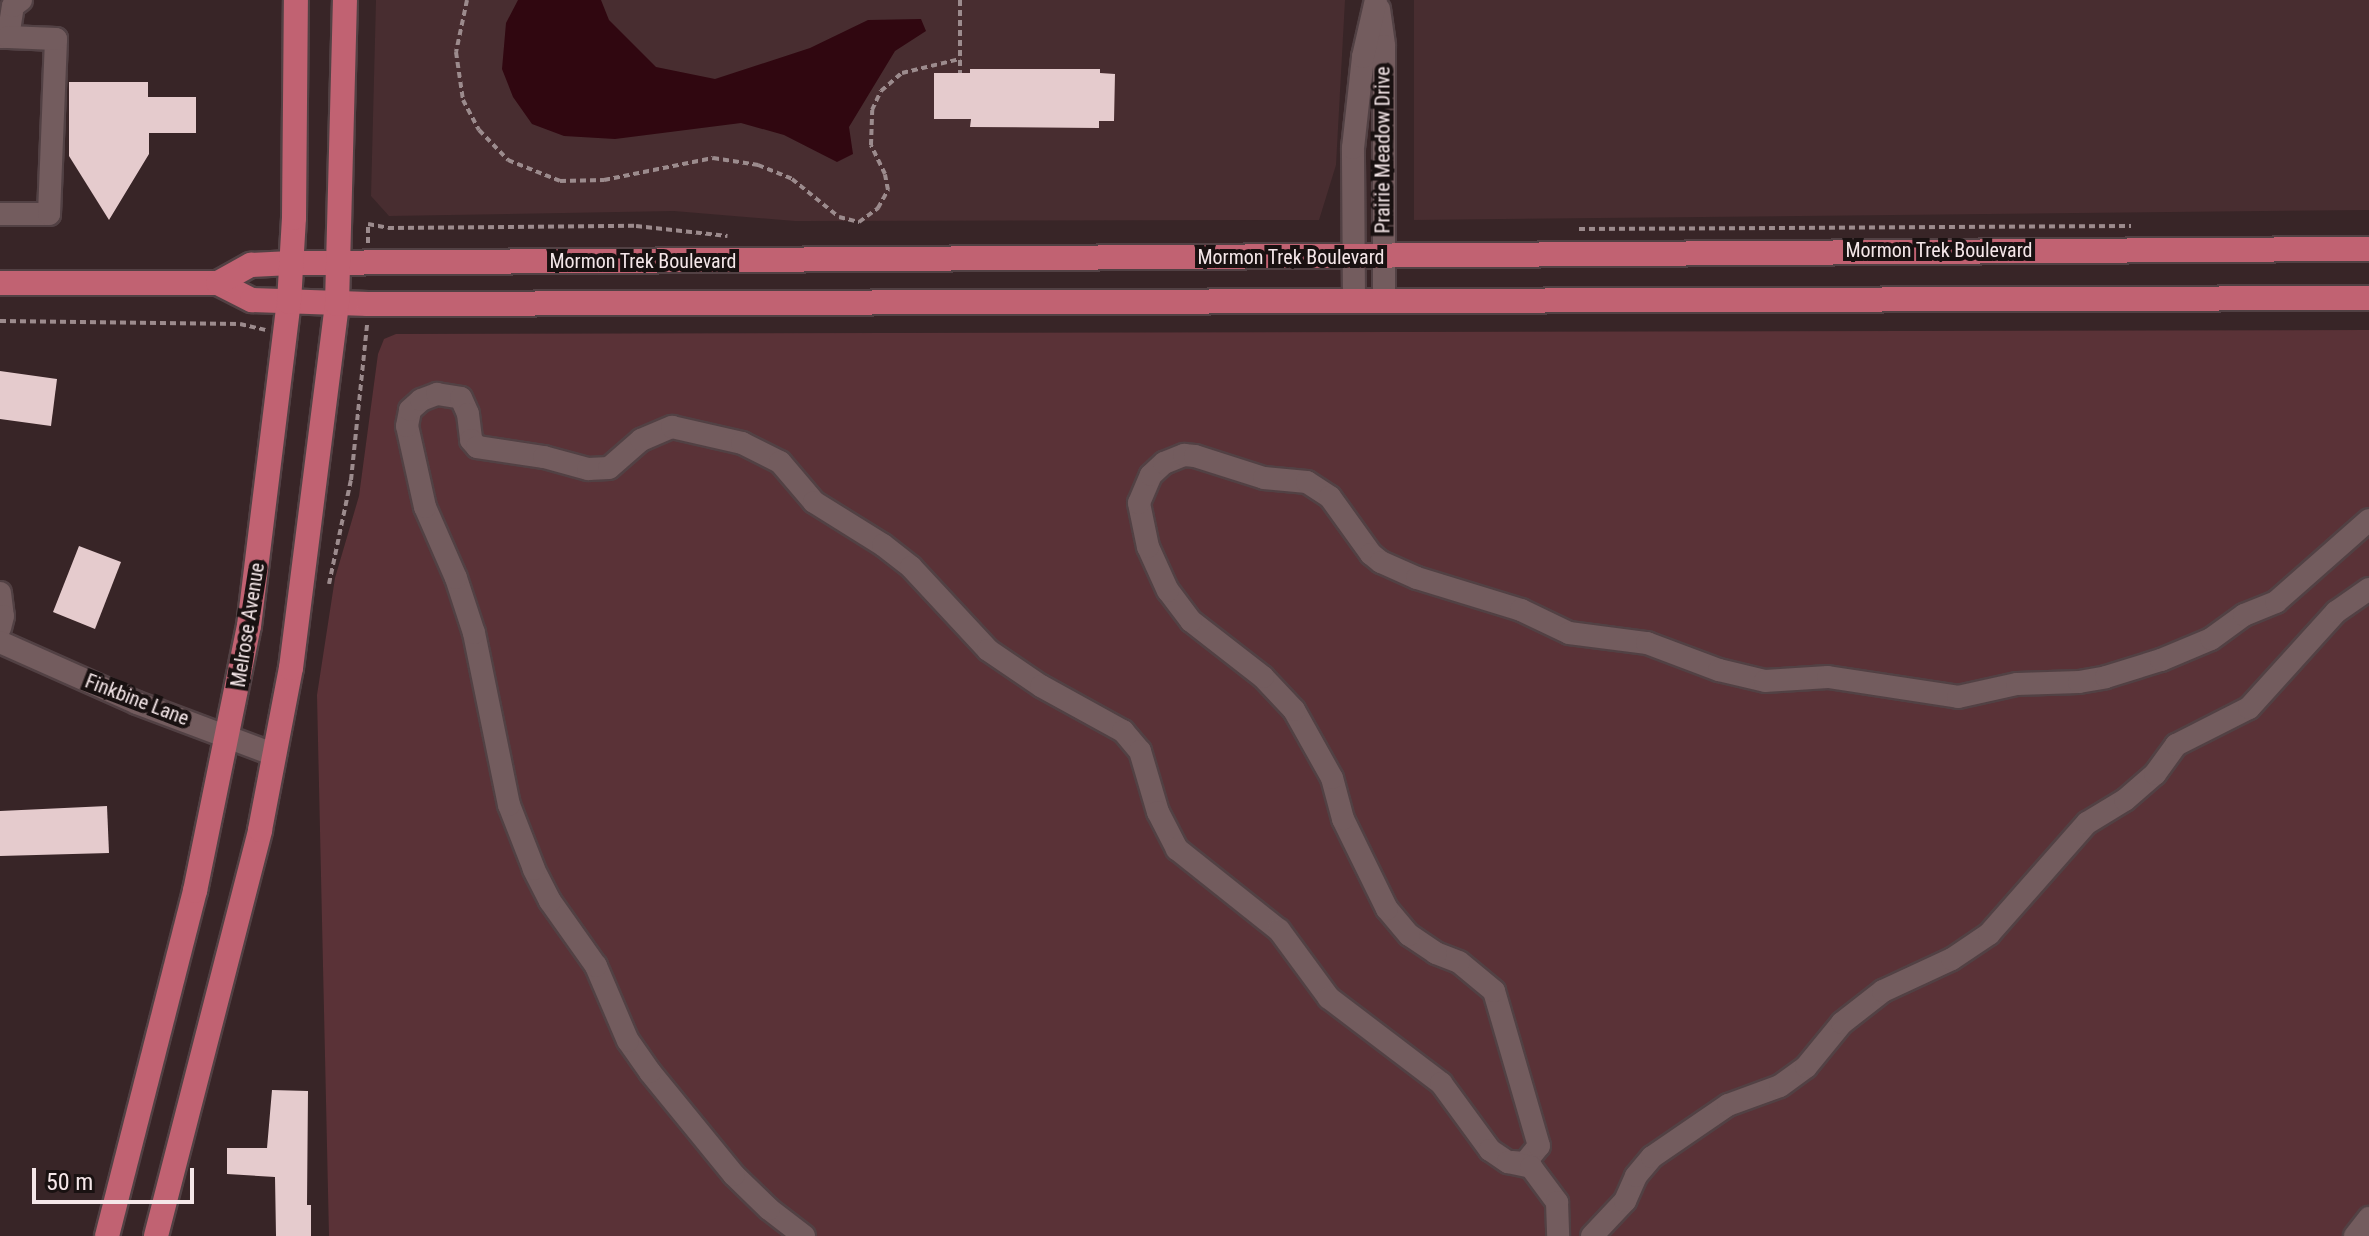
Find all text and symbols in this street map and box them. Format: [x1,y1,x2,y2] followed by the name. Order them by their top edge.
[1371,66,1395,234] street label: Prairie Meadow Drive
[1845,238,2033,262] street label: Mormon Trek Boulevard
[1197,245,1385,269] street label: Mormon Trek Boulevard
[549,249,737,273] street label: Mormon Trek Boulevard
[226,561,270,689] street label: Melrose Avenue
[82,669,192,731] street label: Finkbine Lane
[36,1152,198,1202] scale bar
[46,1168,93,1196] text: 50 m

